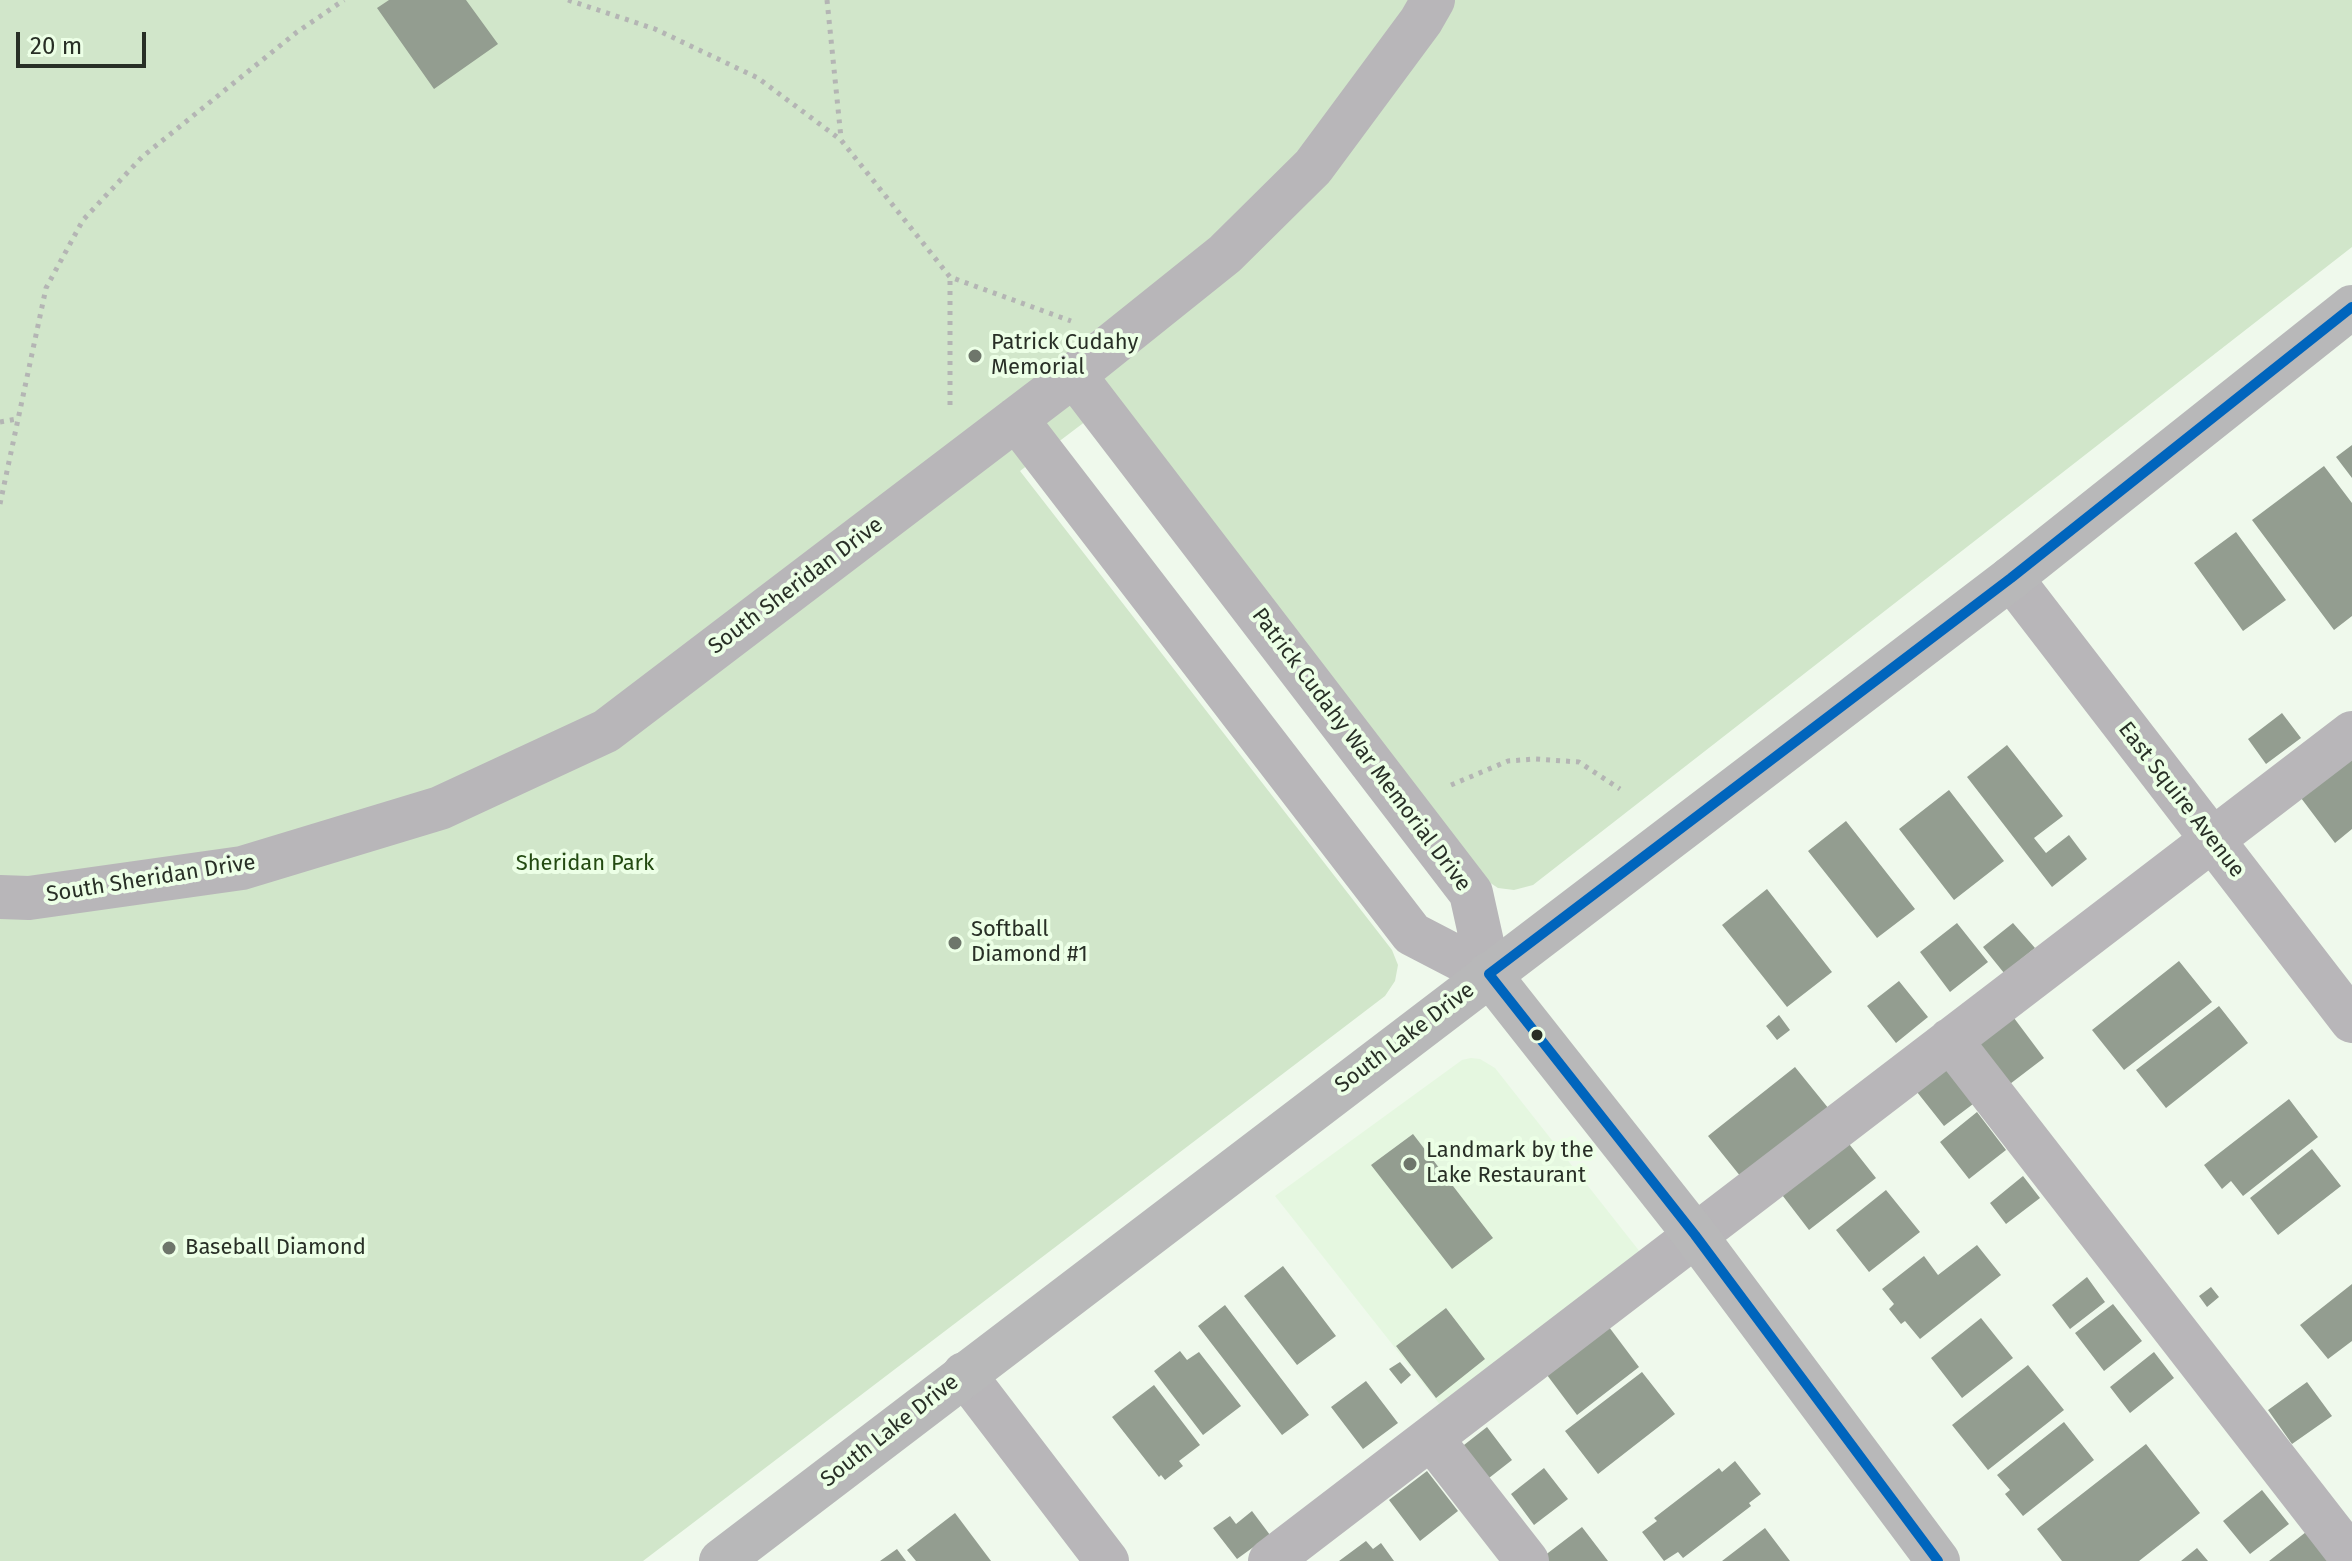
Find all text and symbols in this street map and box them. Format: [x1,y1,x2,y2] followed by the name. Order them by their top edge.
[20,16,150,66] scale bar
[30,32,82,60] text: 20 m
[991,330,1138,382] place label: Patrick Cudahy Memorial
[966,347,984,365] marker: Patrick Cudahy Memorial
[704,512,888,660] street label: South Sheridan Drive
[1246,603,1476,897] street label: Patrick Cudahy War Memorial Drive
[2112,717,2250,883] street label: East Squire Avenue
[45,849,257,909] street label: South Sheridan Drive
[516,851,654,877] park label: Sheridan Park
[971,917,1088,968] place label: Softball Diamond #1
[946,934,964,952] marker: Softball Diamond #1
[1330,977,1480,1099] street label: South Lake Drive
[1529,1027,1545,1043] unlabelled marker
[1426,1138,1594,1190] place label: Landmark by the Lake Restaurant
[1401,1155,1419,1173] marker: Landmark by the Lake Restaurant
[185,1235,366,1261] place label: Baseball Diamond
[160,1239,178,1257] marker: Baseball Diamond
[816,1369,964,1493] street label: South Lake Drive

